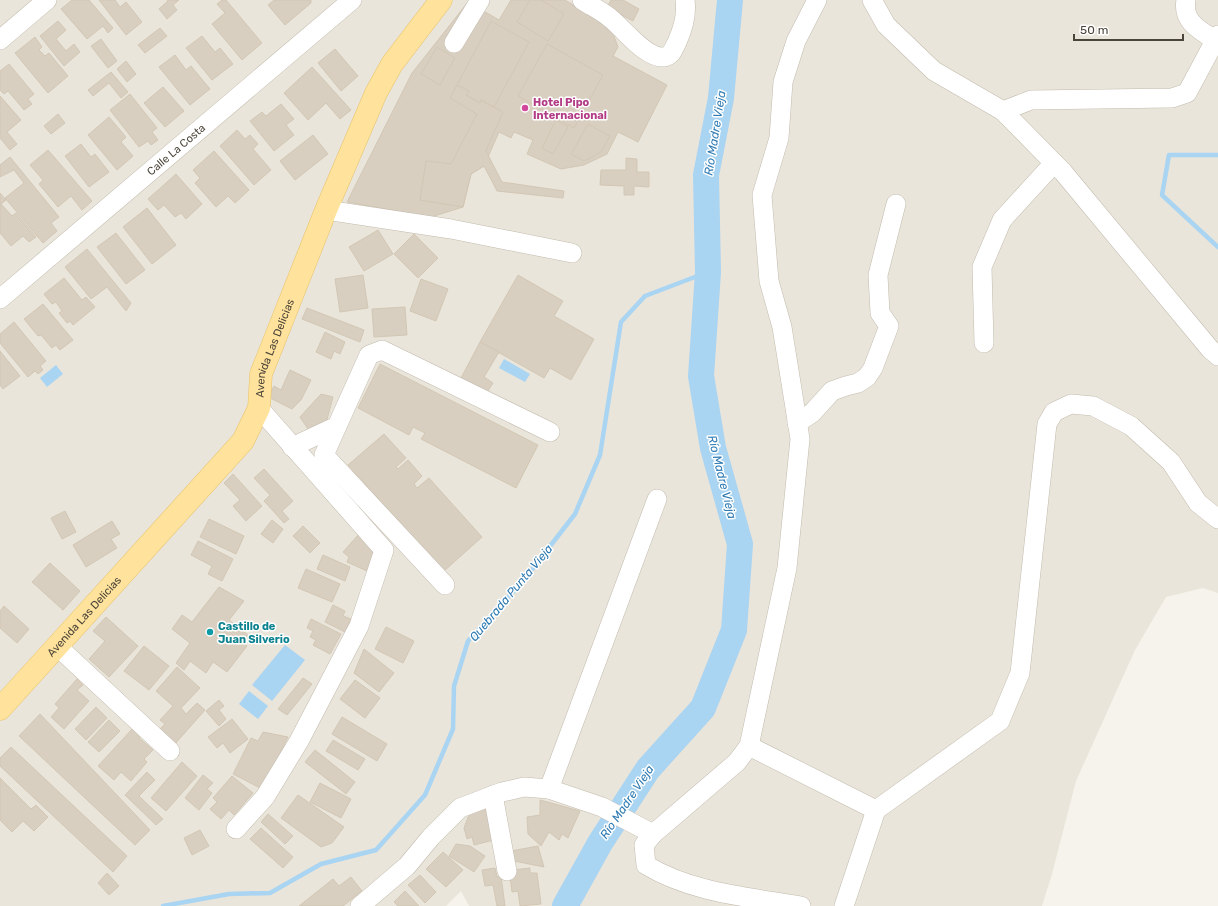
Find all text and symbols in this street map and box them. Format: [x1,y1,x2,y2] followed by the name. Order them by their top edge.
[1074,16,1183,42] scale bar
[1080,23,1108,37] text: 50 m
[701,90,729,176] water label: Río Madre Vieja
[533,96,607,122] place label: Hotel Pipo Internacional
[520,103,530,113] marker: Hotel Pipo Internacional
[145,121,208,178] street label: Calle La Costa
[254,297,297,398] street label: Avenida Las Delicias
[705,434,739,520] water label: Río Madre Vieja
[466,542,556,644] water label: Quebrada Punta Vieja
[45,574,124,660] street label: Avenida Las Delicias
[218,620,290,646] place label: Castillo de Juan Silverio
[205,627,215,637] marker: Castillo de Juan Silverio
[597,763,657,841] water label: Río Madre Vieja

